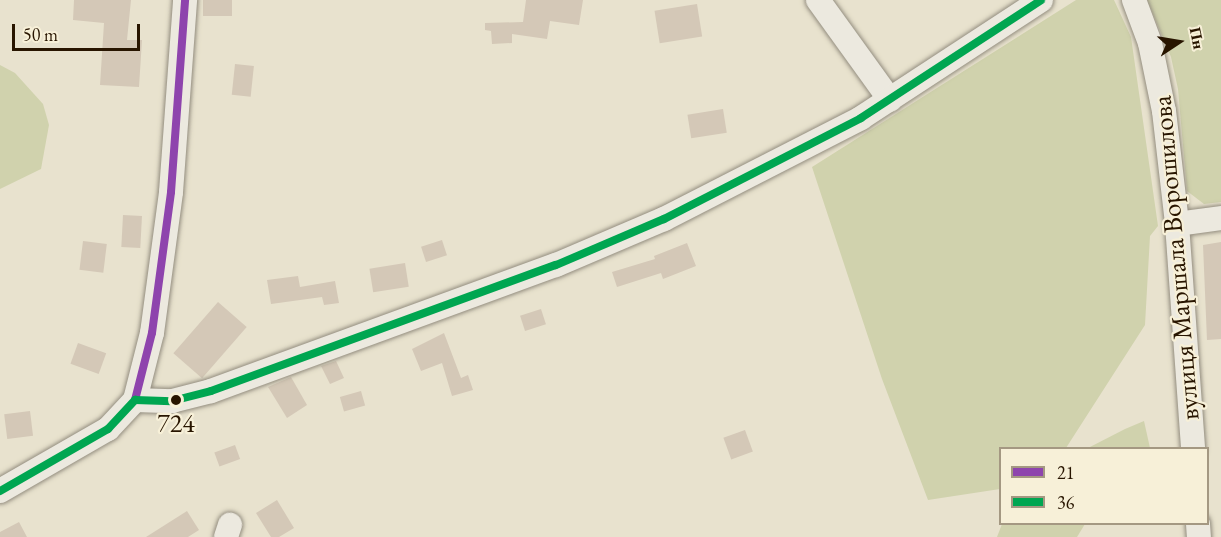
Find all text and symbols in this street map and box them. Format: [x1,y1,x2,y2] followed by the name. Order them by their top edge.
[15,12,142,50] scale bar
[1149,12,1209,72] north arrow
[23,23,58,46] text: 50 m
[1185,25,1210,51] text: Пн
[1145,94,1205,422] street label: вулиця Маршала Ворошилова
[170,394,182,406] marker: 724
[157,408,195,440] place label: 724
[999,447,1209,525] legend
[1057,461,1074,484] text: 21
[1057,491,1074,514] text: 36

